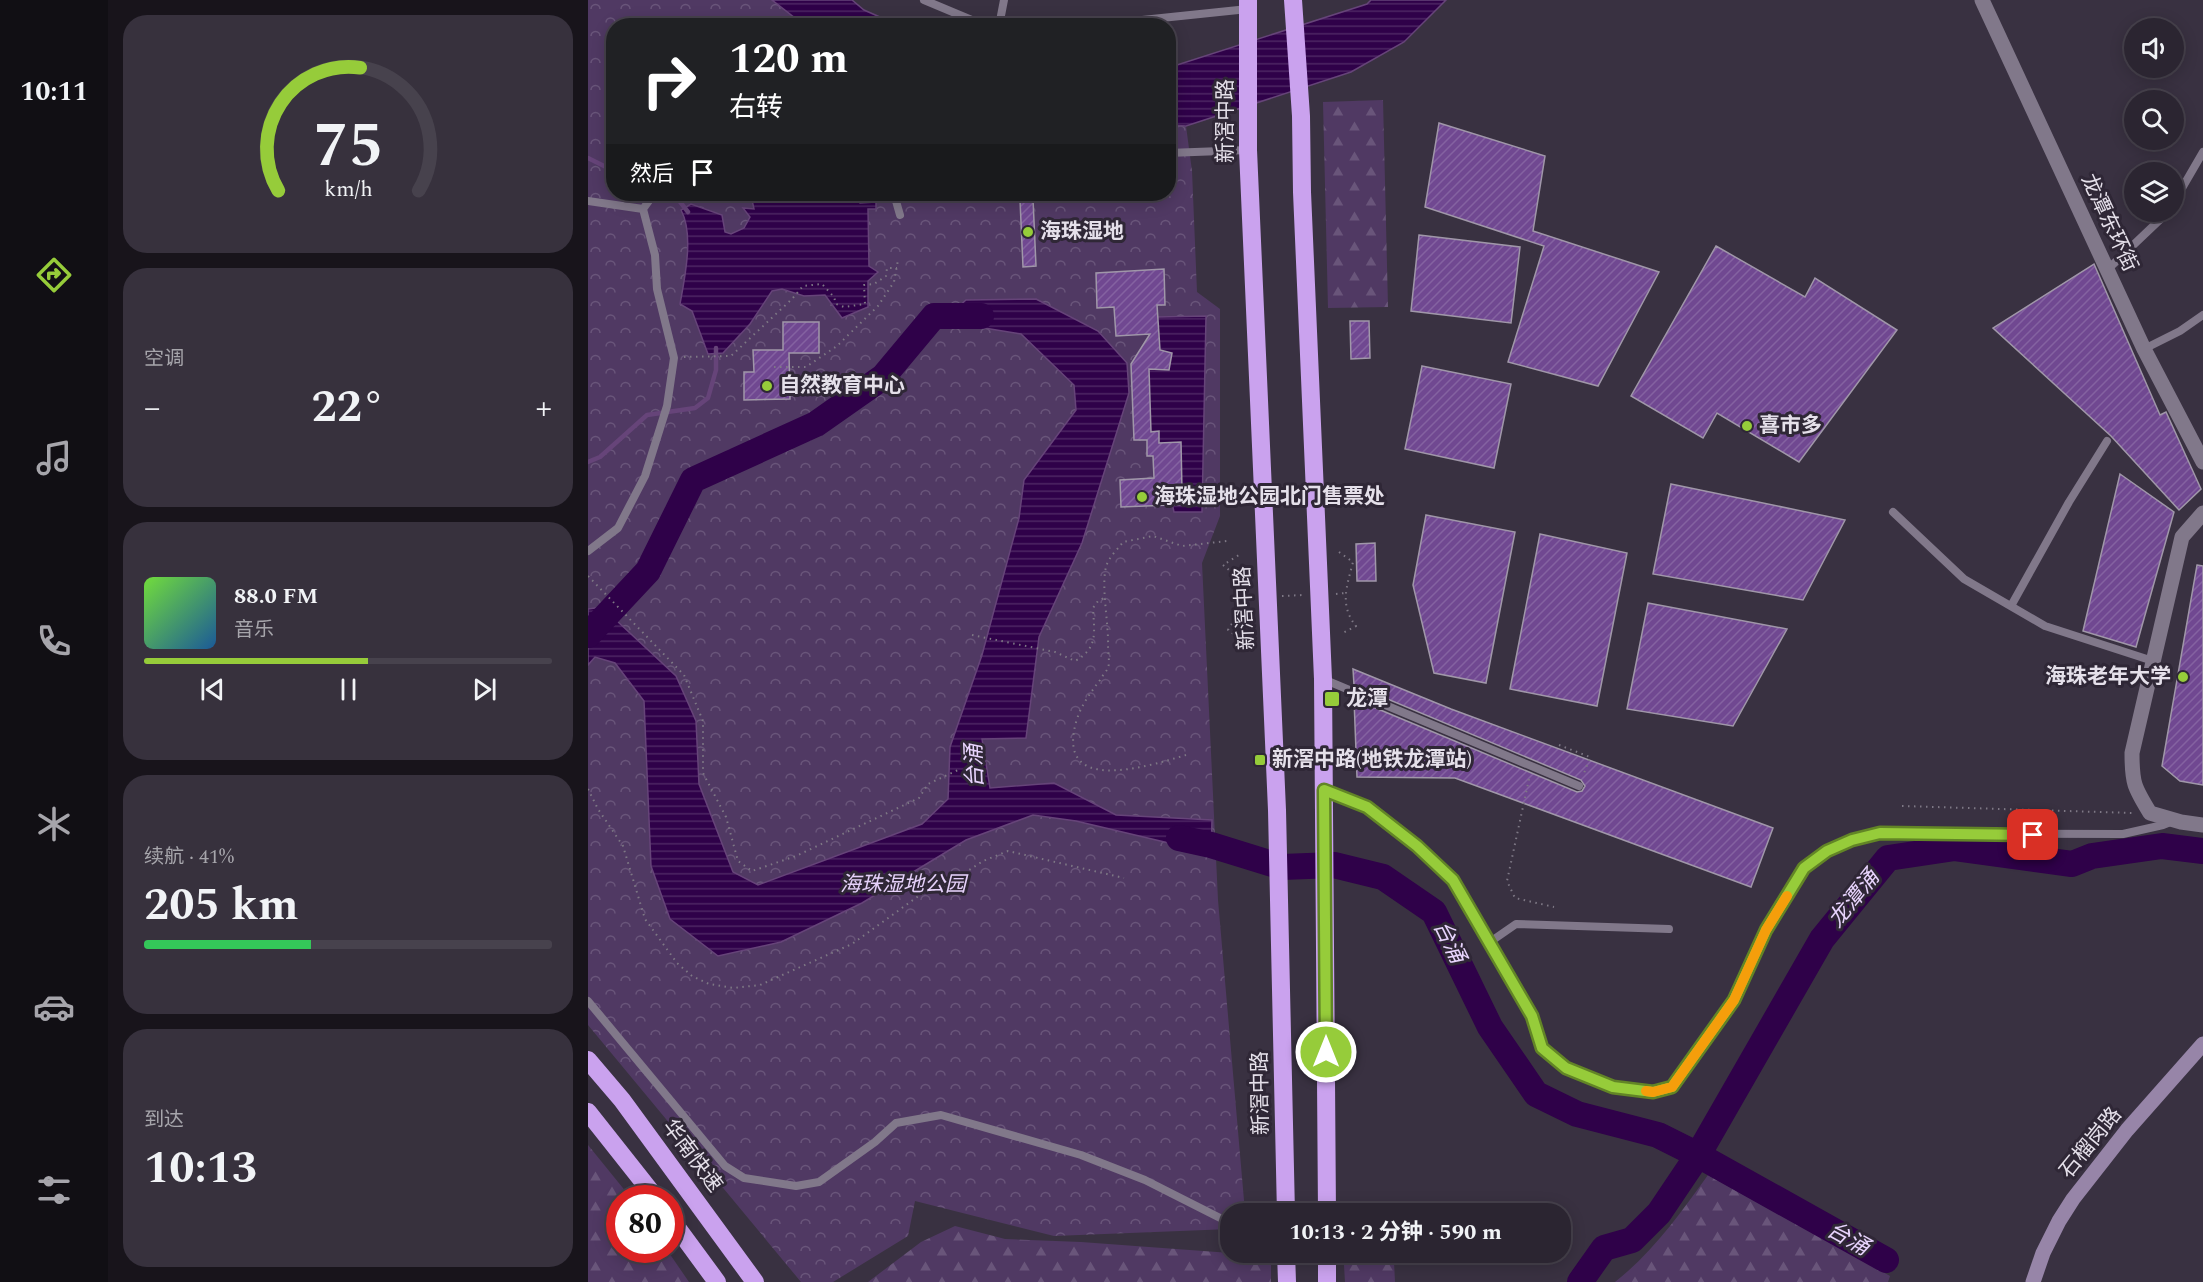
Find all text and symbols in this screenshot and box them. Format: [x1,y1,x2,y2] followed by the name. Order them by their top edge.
[2124,18,2184,222] map controls
[2124,18,2184,78] button: sound
[729,28,848,91] text: 120 m
[630,42,708,120] icon: right
[20,71,88,113] text: 10:11
[1210,79,1242,163] street label: 新滘中路
[729,87,783,129] text: 右转
[2124,90,2184,150] button: search
[313,99,383,194] text: 75
[686,156,719,189] icon: arrive
[630,158,674,191] text: 然后
[2124,162,2184,222] button: layers
[2072,169,2146,277] street label: 龙潭东环街
[324,174,372,207] text: km/h
[1040,216,1124,248] place label: 海珠湿地
[1021,225,1035,239] marker: 海珠湿地
[33,254,75,296] icon: directions
[144,344,184,374] text: 空调
[779,370,905,402] place label: 自然教育中心
[312,373,385,442] text: 22°
[760,379,774,393] marker: 自然教育中心
[144,383,161,433] text: −
[536,383,552,433] text: +
[1759,410,1822,442] place label: 喜市多
[1740,419,1754,433] marker: 喜市多
[33,437,75,479] icon: music
[1154,481,1385,513] place label: 海珠湿地公园北门售票处
[1135,490,1149,504] marker: 海珠湿地公园北门售票处
[1227,565,1263,651] street label: 新滘中路
[234,580,318,613] text: 88.0 FM
[234,615,274,645] text: 音乐
[33,620,75,662] icon: phone
[2045,661,2171,693] place label: 海珠老年大学
[2176,670,2190,684] marker: 海珠老年大学
[196,673,229,706] icon: previous
[332,673,365,706] icon: pause
[468,673,501,706] icon: next
[1346,683,1388,715] place label: 龙潭
[1323,690,1341,708] marker: 龙潭
[958,740,992,789] water label: 台涌
[1272,744,1472,776] place label: 新滘中路(地铁龙潭站)
[1253,753,1267,767] marker: 新滘中路(地铁龙潭站)
[33,803,75,845] icon: climate
[2007,809,2058,860] pin
[2016,818,2049,851] icon: arrive
[144,842,234,872] text: 续航 · 41%
[1820,861,1889,935] water label: 龙潭涌
[840,869,969,901] park label: 海珠湿地公园
[144,871,299,940] text: 205 km
[1425,915,1475,972] water label: 台涌
[33,986,75,1028] icon: car
[1294,1020,1358,1084] position arrow
[1244,1051,1278,1135] street label: 新滘中路
[2052,1100,2130,1186] street label: 石榴岗路
[144,1105,184,1135] text: 到达
[654,1113,730,1199] street label: 华南快速
[144,1134,257,1203] text: 10:13
[33,1169,75,1211] icon: filters
[606,1185,684,1263] speed limit sign: 80
[1821,1214,1878,1266] water label: 台涌
[1289,1216,1502,1249] text: 10:13 · 2 分钟 · 590 m

